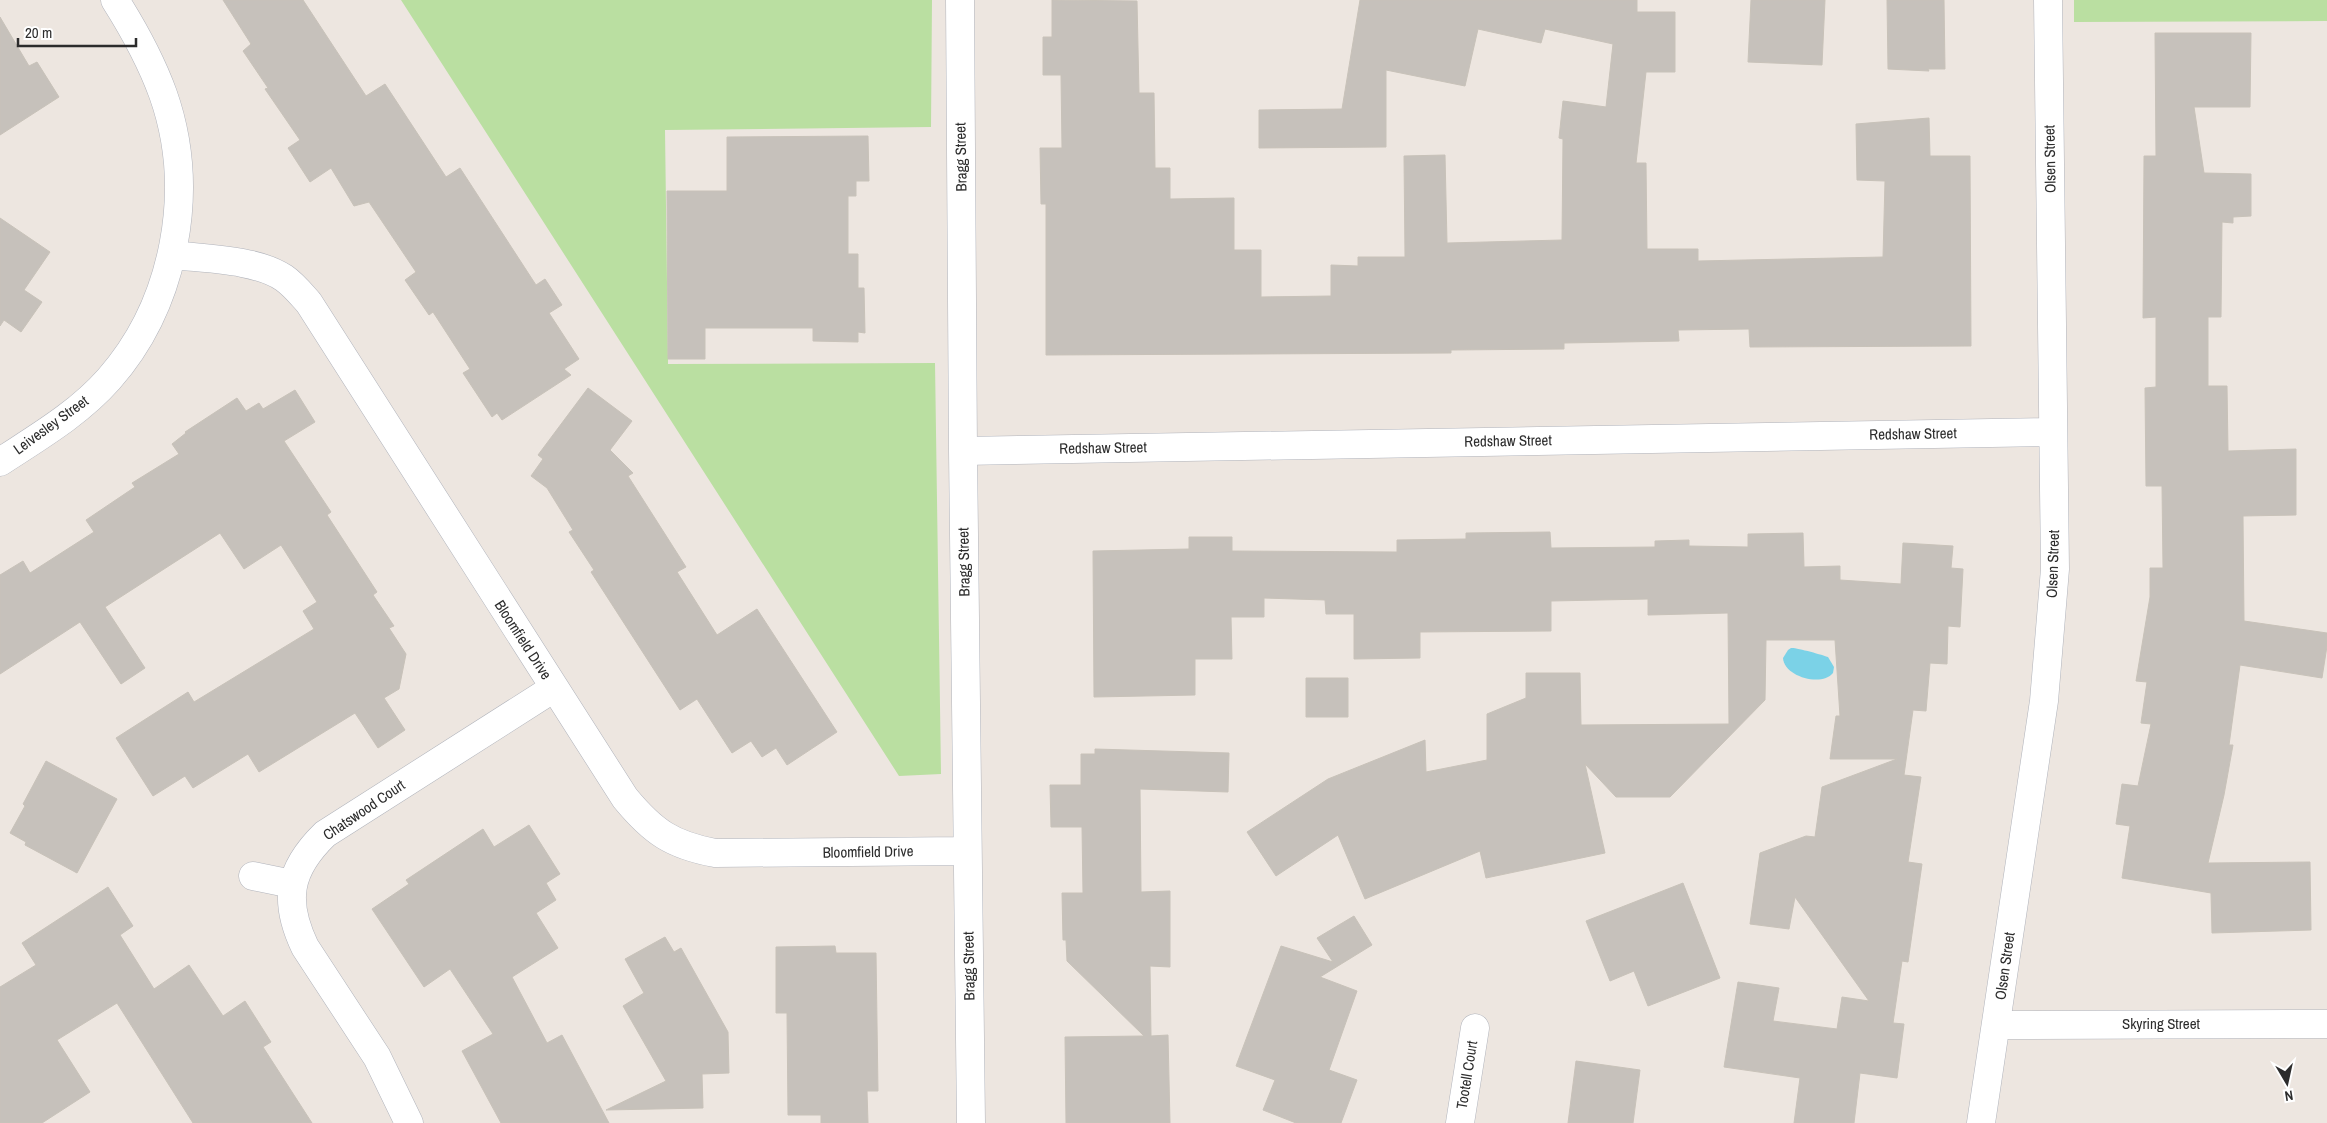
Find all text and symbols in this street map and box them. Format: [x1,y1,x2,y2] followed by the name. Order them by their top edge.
[18,15,135,47] scale bar
[25,22,52,43] text: 20 m
[949,122,972,192] street label: Bragg Street
[2038,124,2061,193] street label: Olsen Street
[9,390,93,459] street label: Leivesley Street
[1869,422,1958,445] street label: Redshaw Street
[1464,429,1553,452] street label: Redshaw Street
[1059,436,1148,459] street label: Redshaw Street
[952,527,975,597] street label: Bragg Street
[2041,529,2064,599] street label: Olsen Street
[490,596,557,684] street label: Bloomfield Drive
[318,774,409,845] street label: Chatswood Court
[822,840,914,863] street label: Bloomfield Drive
[1989,930,2020,1001] street label: Olsen Street
[957,931,980,1001] street label: Bragg Street
[2122,1013,2201,1034] street label: Skyring Street
[1451,1039,1482,1111] street label: Tootell Court
[2262,1058,2312,1108] north arrow
[2284,1086,2295,1105] text: N

